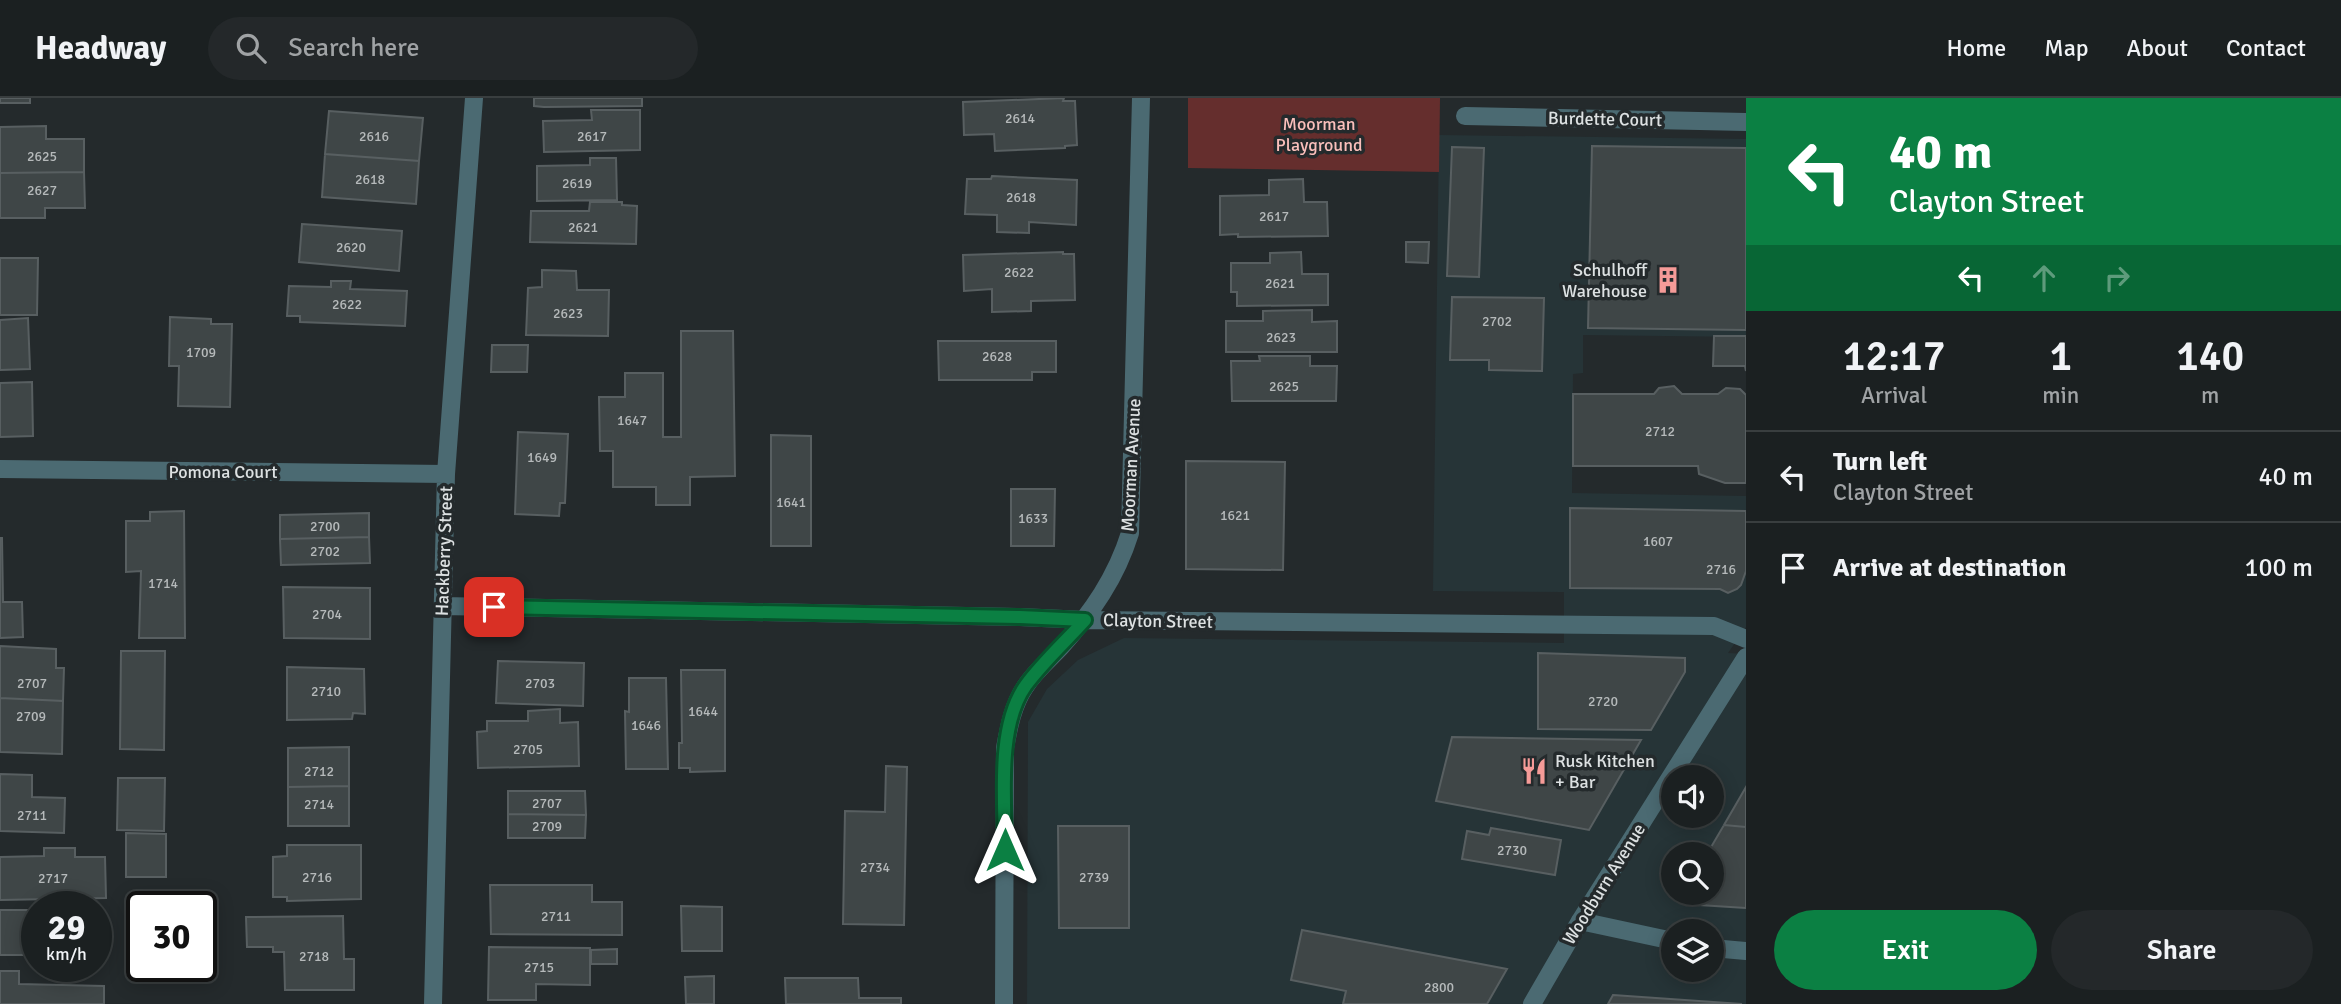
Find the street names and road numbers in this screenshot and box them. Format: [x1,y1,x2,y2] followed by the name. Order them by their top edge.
[1548,107,1662,131] street label: Burdette Court
[1117,398,1145,532] street label: Moorman Avenue
[169,461,277,483] street label: Pomona Court
[431,486,457,616] street label: Hackberry Street
[1103,609,1213,633] street label: Clayton Street
[1558,819,1650,949] street label: Woodburn Avenue

